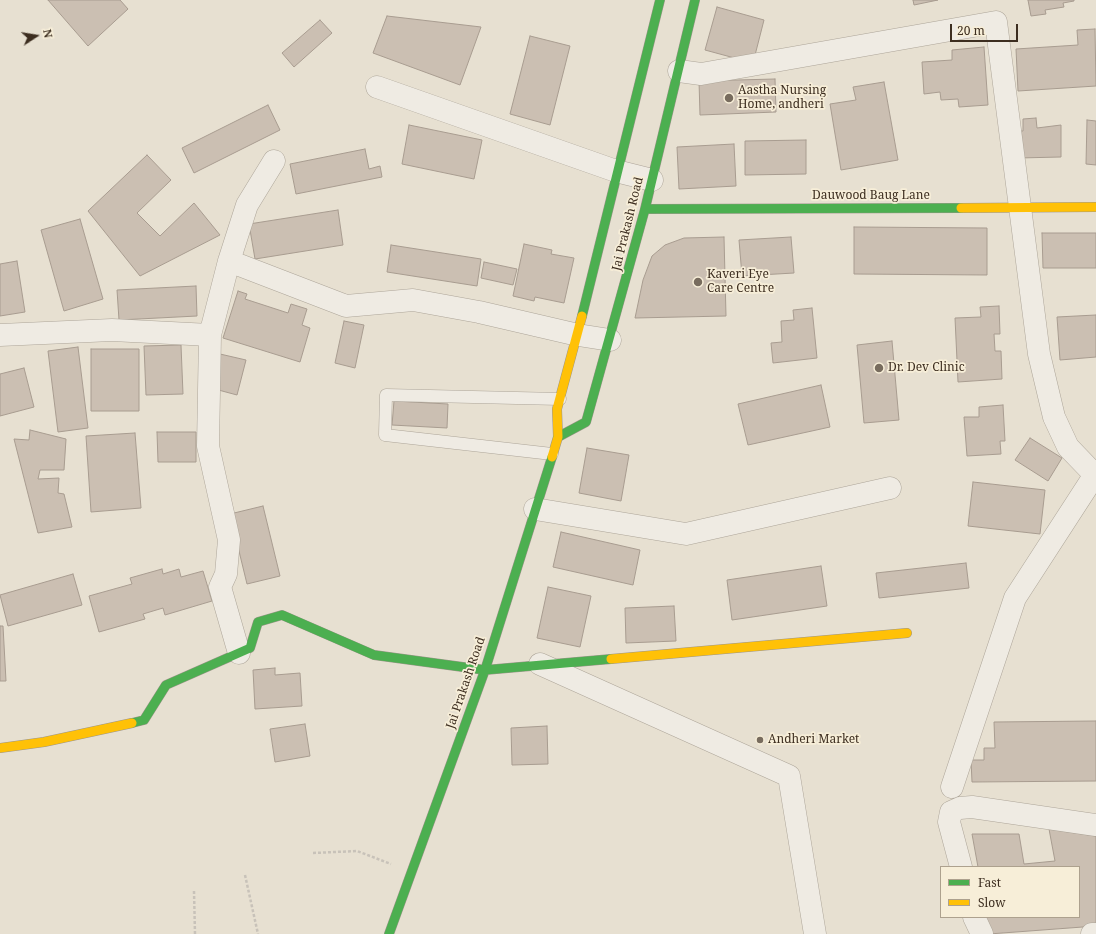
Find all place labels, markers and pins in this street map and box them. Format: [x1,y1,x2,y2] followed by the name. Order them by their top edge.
[738,84,826,112] place label: Aastha Nursing Home, andheri
[723,92,735,104] marker: Aastha Nursing Home, andheri
[707,268,774,296] place label: Kaveri Eye Care Centre
[692,276,704,288] marker: Kaveri Eye Care Centre
[888,361,965,375] place label: Dr. Dev Clinic
[873,362,885,374] marker: Dr. Dev Clinic
[768,733,859,747] place label: Andheri Market
[755,735,765,745] marker: Andheri Market

